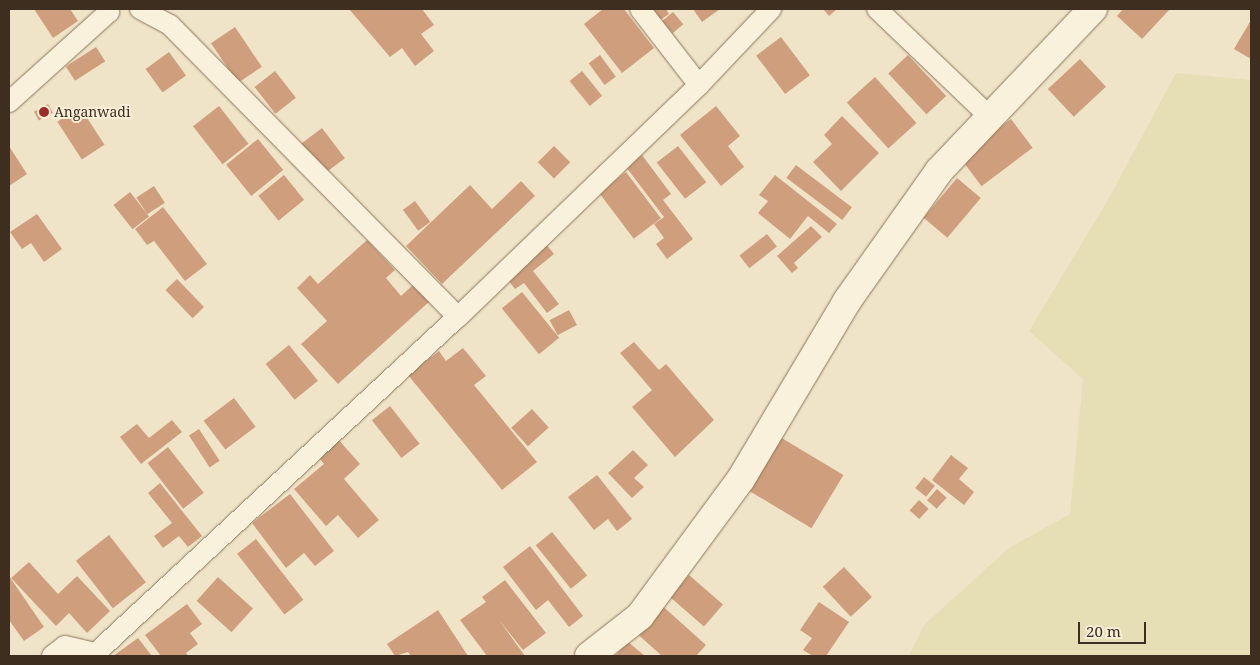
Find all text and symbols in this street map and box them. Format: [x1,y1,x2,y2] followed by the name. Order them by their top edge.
[54,104,130,120] place label: Anganwadi
[38,106,50,118] marker: Anganwadi
[1080,612,1148,644] scale bar
[1086,621,1121,641] text: 20 m

